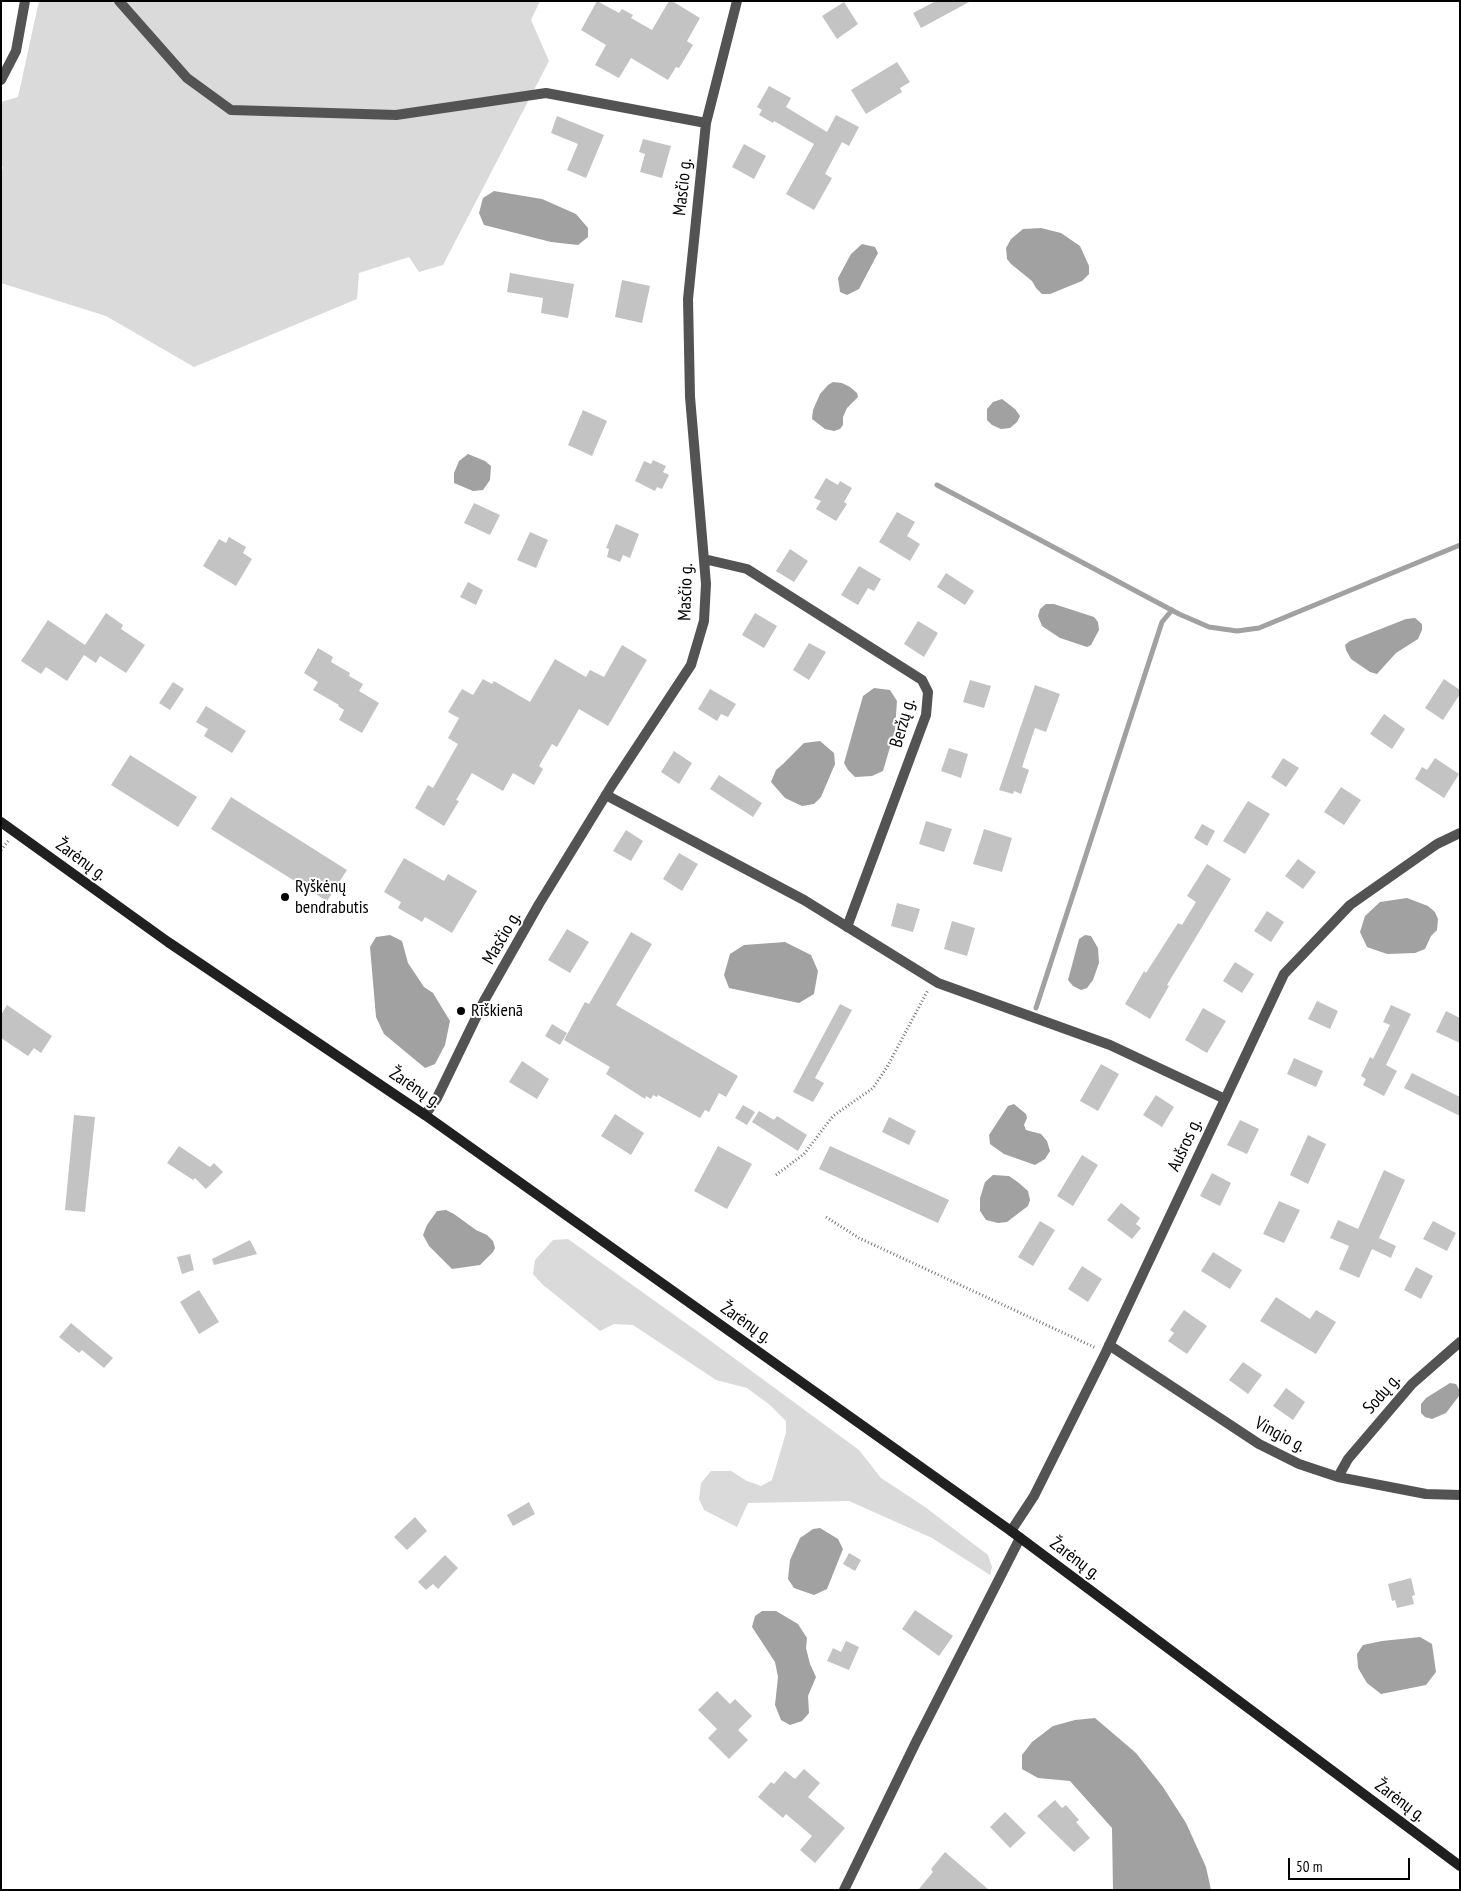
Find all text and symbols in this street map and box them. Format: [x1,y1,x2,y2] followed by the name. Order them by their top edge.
[669,157,697,217] street label: Masčio g.
[674,563,698,621] street label: Masčio g.
[886,696,920,750] street label: Beržų g.
[51,834,111,886] street label: Žarėnų g.
[295,876,369,919] place label: Ryškėnų bendrabutis
[279,891,291,903] marker: Ryškėnų bendrabutis
[478,908,526,968] street label: Masčio g.
[471,1000,523,1022] place label: Rīškienā
[455,1005,467,1017] marker: Rīškienā
[385,1063,445,1113] street label: Žarėnų g.
[1163,1115,1207,1175] street label: Aušros g.
[716,1298,776,1348] street label: Žarėnų g.
[1359,1370,1405,1418] street label: Sodų g.
[1251,1413,1309,1457] street label: Vingio g.
[1045,1533,1105,1585] street label: Žarėnų g.
[1370,1775,1430,1827] street label: Žarėnų g.
[1291,1848,1414,1880] scale bar
[1296,1857,1322,1876] text: 50 m

